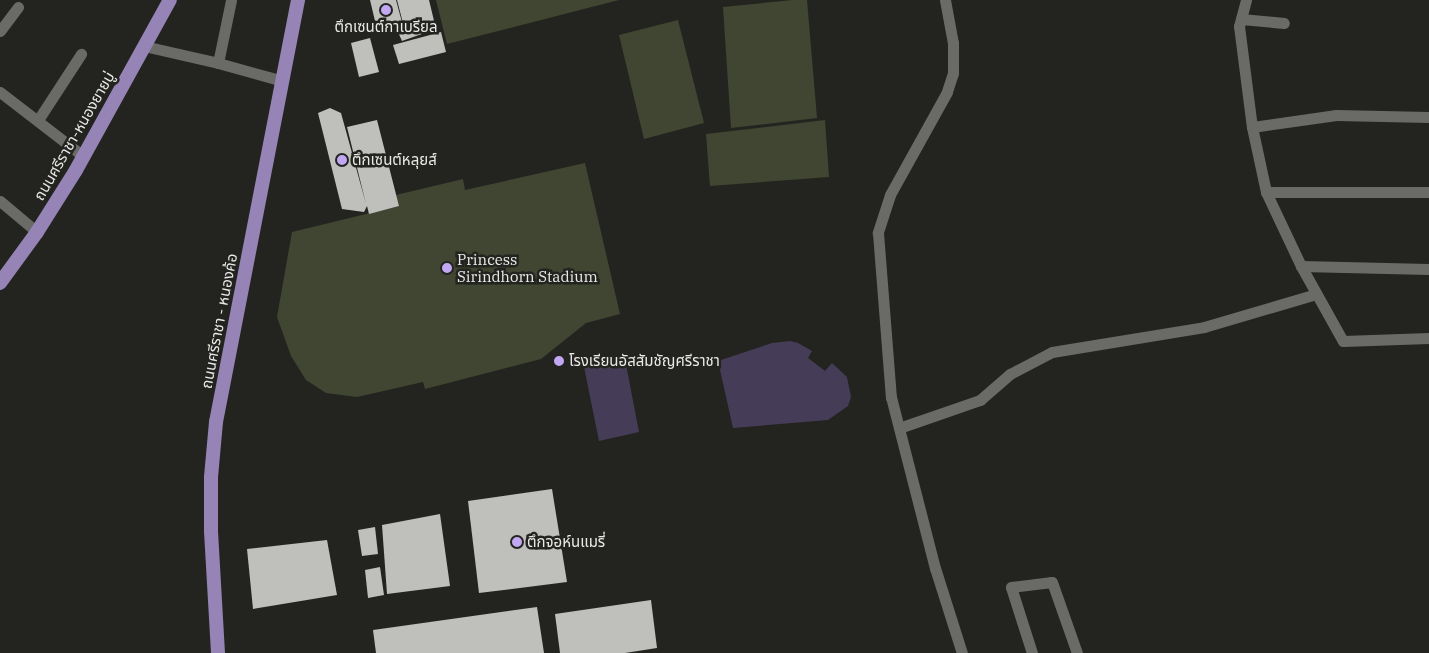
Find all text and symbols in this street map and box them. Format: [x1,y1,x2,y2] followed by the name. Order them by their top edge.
[380,4,392,16] marker: ตึกเซนต์กาเบรียล
[334,18,438,36] place label: ตึกเซนต์กาเบรียล
[30,69,118,203] street label: ถนนศรีราชา-หนองยายบู่
[352,151,437,169] place label: ตึกเซนต์หลุยส์
[336,154,348,166] marker: ตึกเซนต์หลุยส์
[457,250,598,285] place label: Princess Sirindhorn Stadium
[197,252,241,390] street label: ถนนศรีราชา - หนองค้อ
[441,262,453,274] marker: Princess Sirindhorn Stadium
[569,352,720,370] place label: โรงเรียนอัสสัมชัญศรีราชา
[553,355,565,367] marker: โรงเรียนอัสสัมชัญศรีราชา
[527,533,605,551] place label: ตึกจอห์นแมรี่
[511,536,523,548] marker: ตึกจอห์นแมรี่

